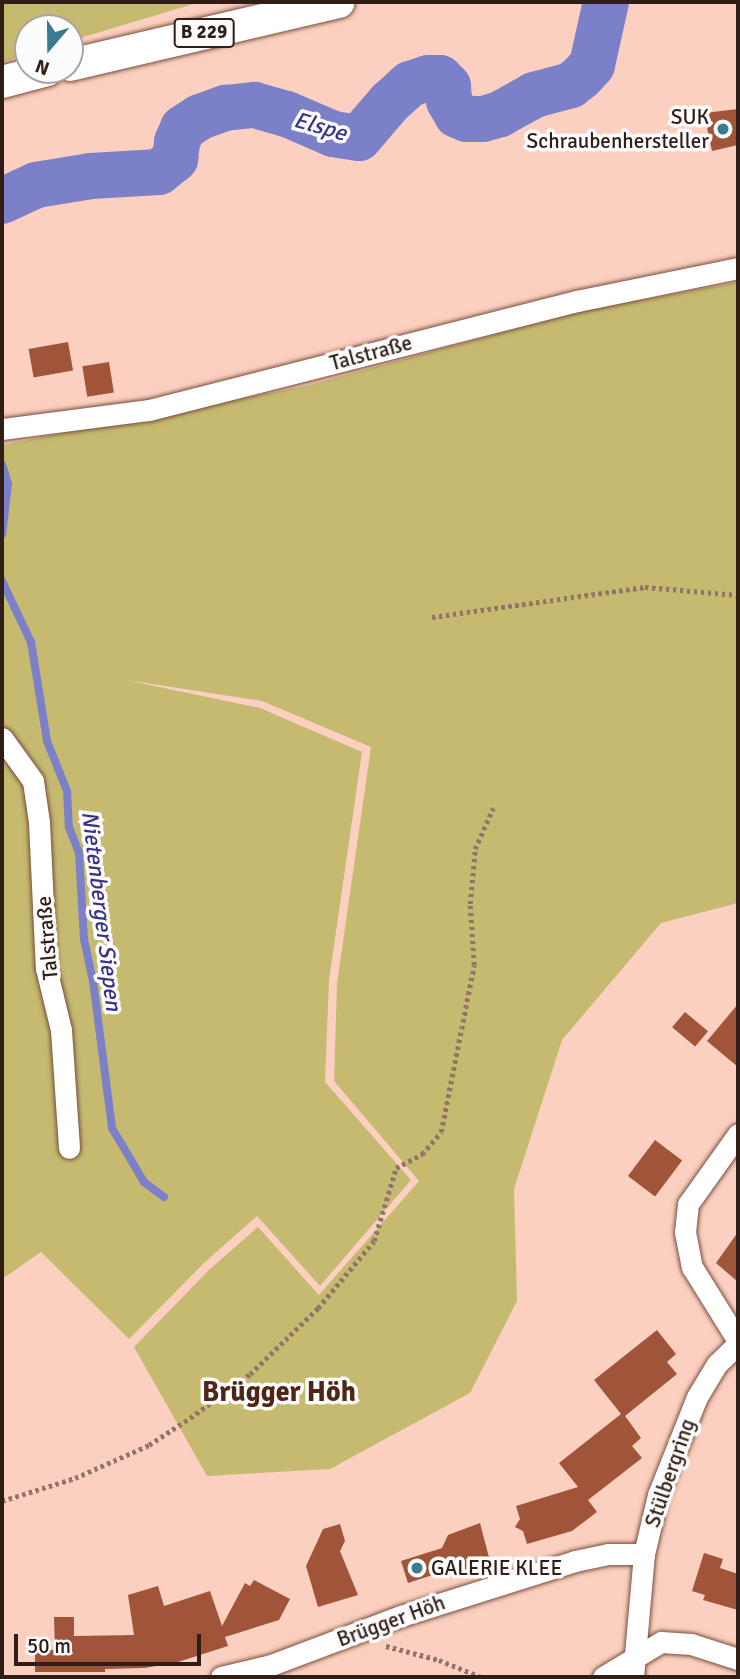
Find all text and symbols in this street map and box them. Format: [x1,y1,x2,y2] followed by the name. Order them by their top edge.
[14,14,84,84] north arrow
[172,18,235,48] road number: B 229
[32,53,53,80] text: N
[527,104,709,154] place label: SUK Schraubenhersteller
[290,106,350,148] water label: Elspe
[715,121,731,137] marker: SUK Schraubenhersteller
[327,330,415,376] street label: Talstraße
[75,810,127,1012] water label: Nietenberger Siepen
[31,895,63,981] street label: Talstraße
[202,1375,356,1409] district label: Brügger Höh
[640,1415,700,1531] street label: Stülbergring
[431,1555,562,1581] place label: GALERIE KLEE
[409,1560,425,1576] marker: GALERIE KLEE
[334,1590,448,1652] street label: Brügger Höh
[18,1620,205,1664] scale bar
[27,1633,71,1659] text: 50 m

